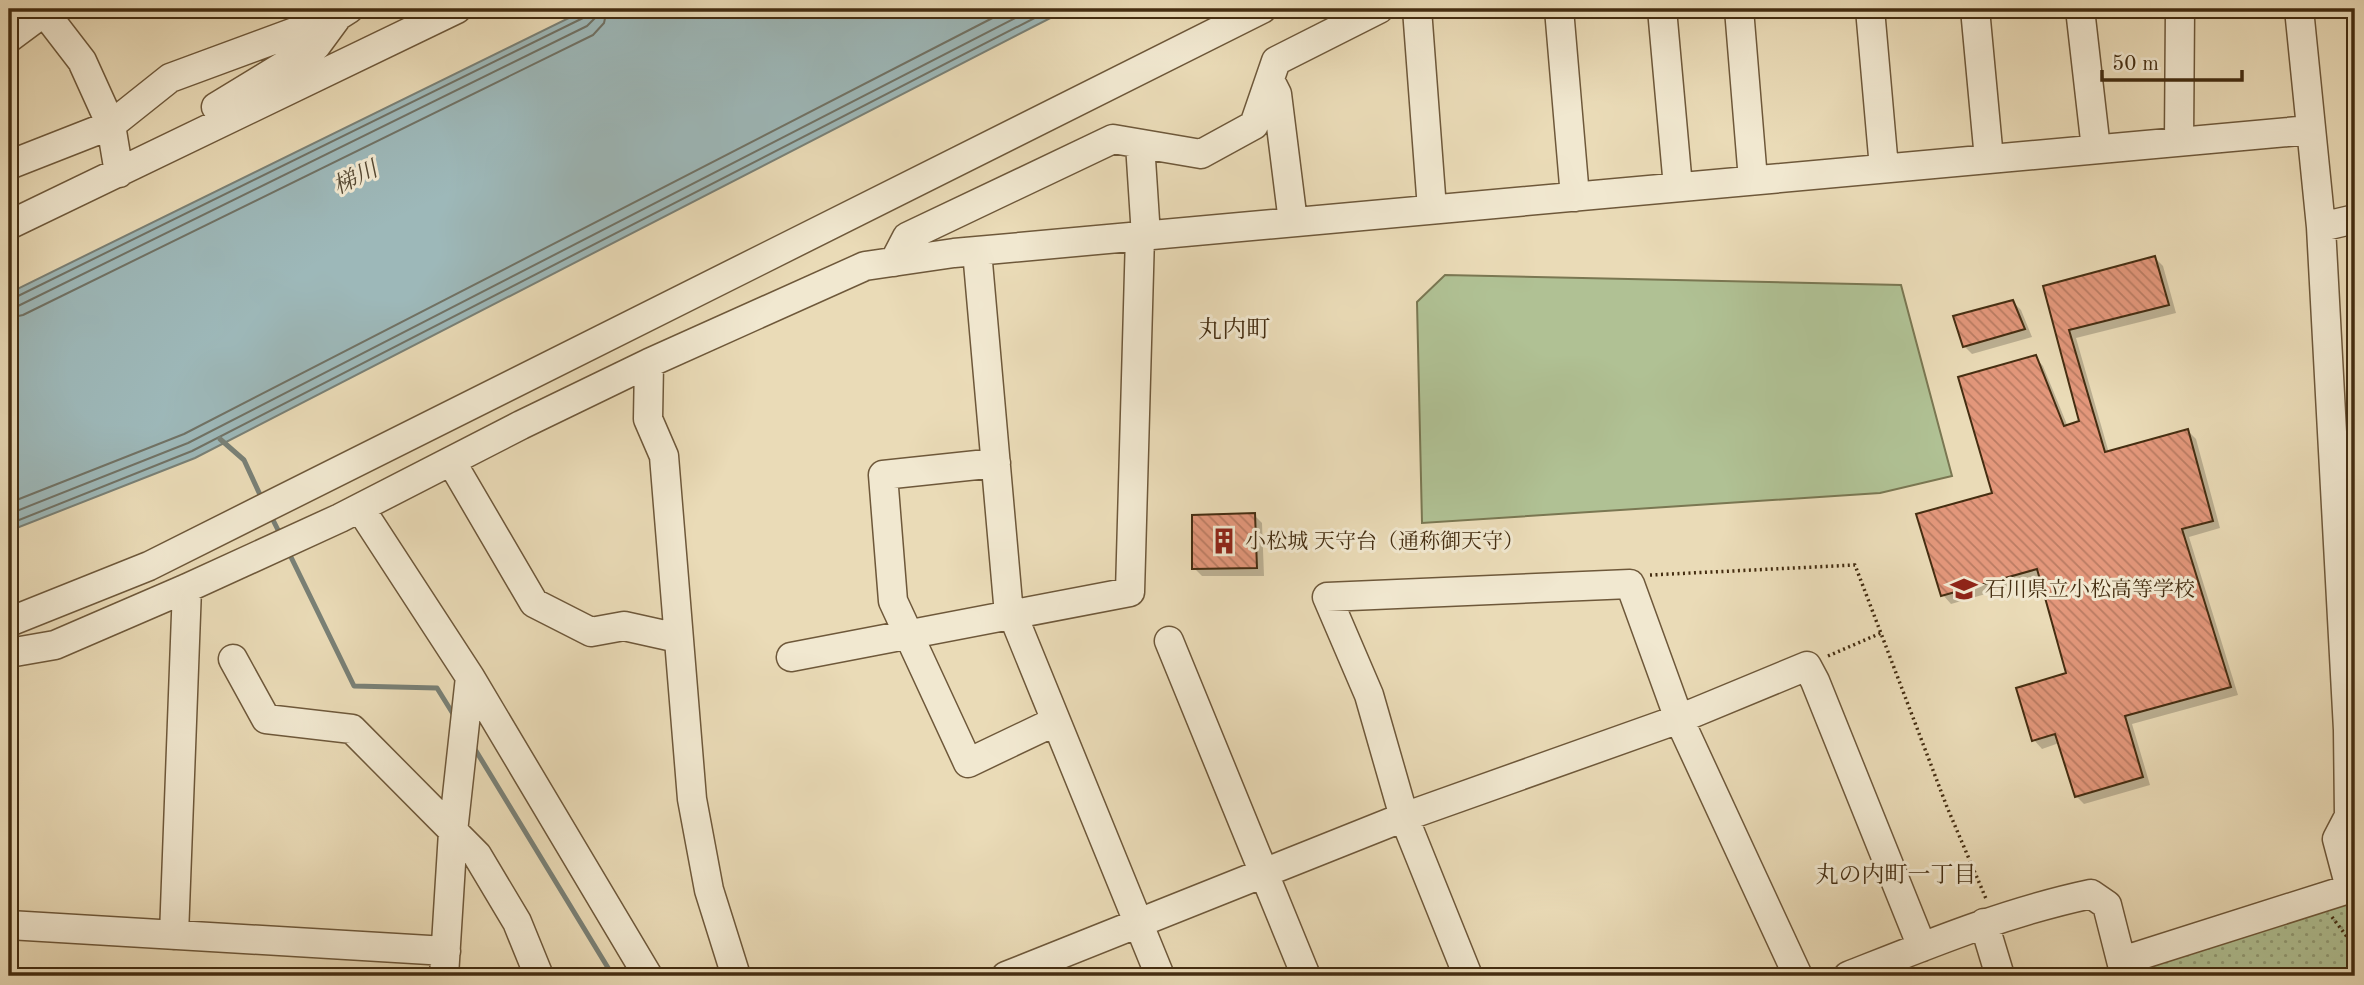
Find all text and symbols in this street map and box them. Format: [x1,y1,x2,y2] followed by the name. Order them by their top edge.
[2102,38,2242,82] scale bar
[2112,54,2159,75] text: 50 m
[329,155,384,199] water label: 梯川
[1198,316,1270,343] district label: 丸内町
[1209,526,1239,556] building icon: 小松城 天守台（通称御天守）
[1245,530,1524,553] place label: 小松城 天守台（通称御天守）
[1949,574,1979,604] school or university icon: 石川県立小松高等学校
[1985,578,2195,601] place label: 石川県立小松高等学校
[1816,862,1977,887] district label: 丸の内町一丁目

